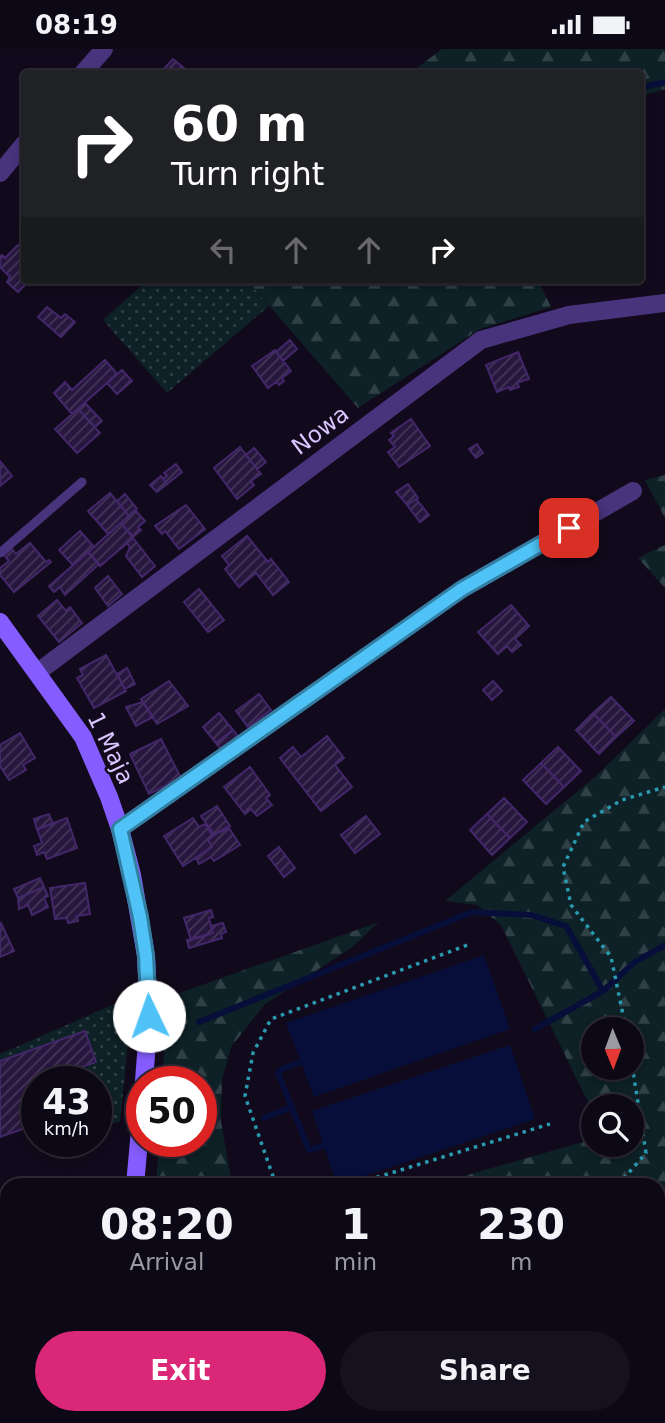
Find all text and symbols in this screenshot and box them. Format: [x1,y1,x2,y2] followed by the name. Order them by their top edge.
[35,10,118,40] text: 08:19
[171,96,307,153] text: 60 m
[56,98,147,189] icon: right
[171,155,324,193] text: Turn right
[204,231,242,269] icon: left
[277,231,315,269] icon: ahead
[350,231,388,269] icon: ahead
[423,231,461,269] icon: right
[287,400,353,460] street label: Nowa
[539,498,599,558] pin
[550,509,588,547] icon: arrive
[83,708,139,788] street label: 1 Maja
[112,979,186,1053] position arrow
[581,1017,644,1080] north arrow
[581,1017,644,1157] map controls
[126,1066,217,1157] speed limit sign: 50
[42,1082,91,1122] text: 43
[581,1094,644,1157] button: search
[44,1118,89,1139] text: km/h
[100,1200,234,1249] text: 08:20
[341,1200,370,1249] text: 1
[477,1200,565,1249] text: 230
[130,1249,204,1275] text: Arrival
[334,1249,377,1275] text: min
[510,1249,532,1275] text: m
[35,1331,326,1411] button: Exit
[340,1331,630,1411] button: Share

